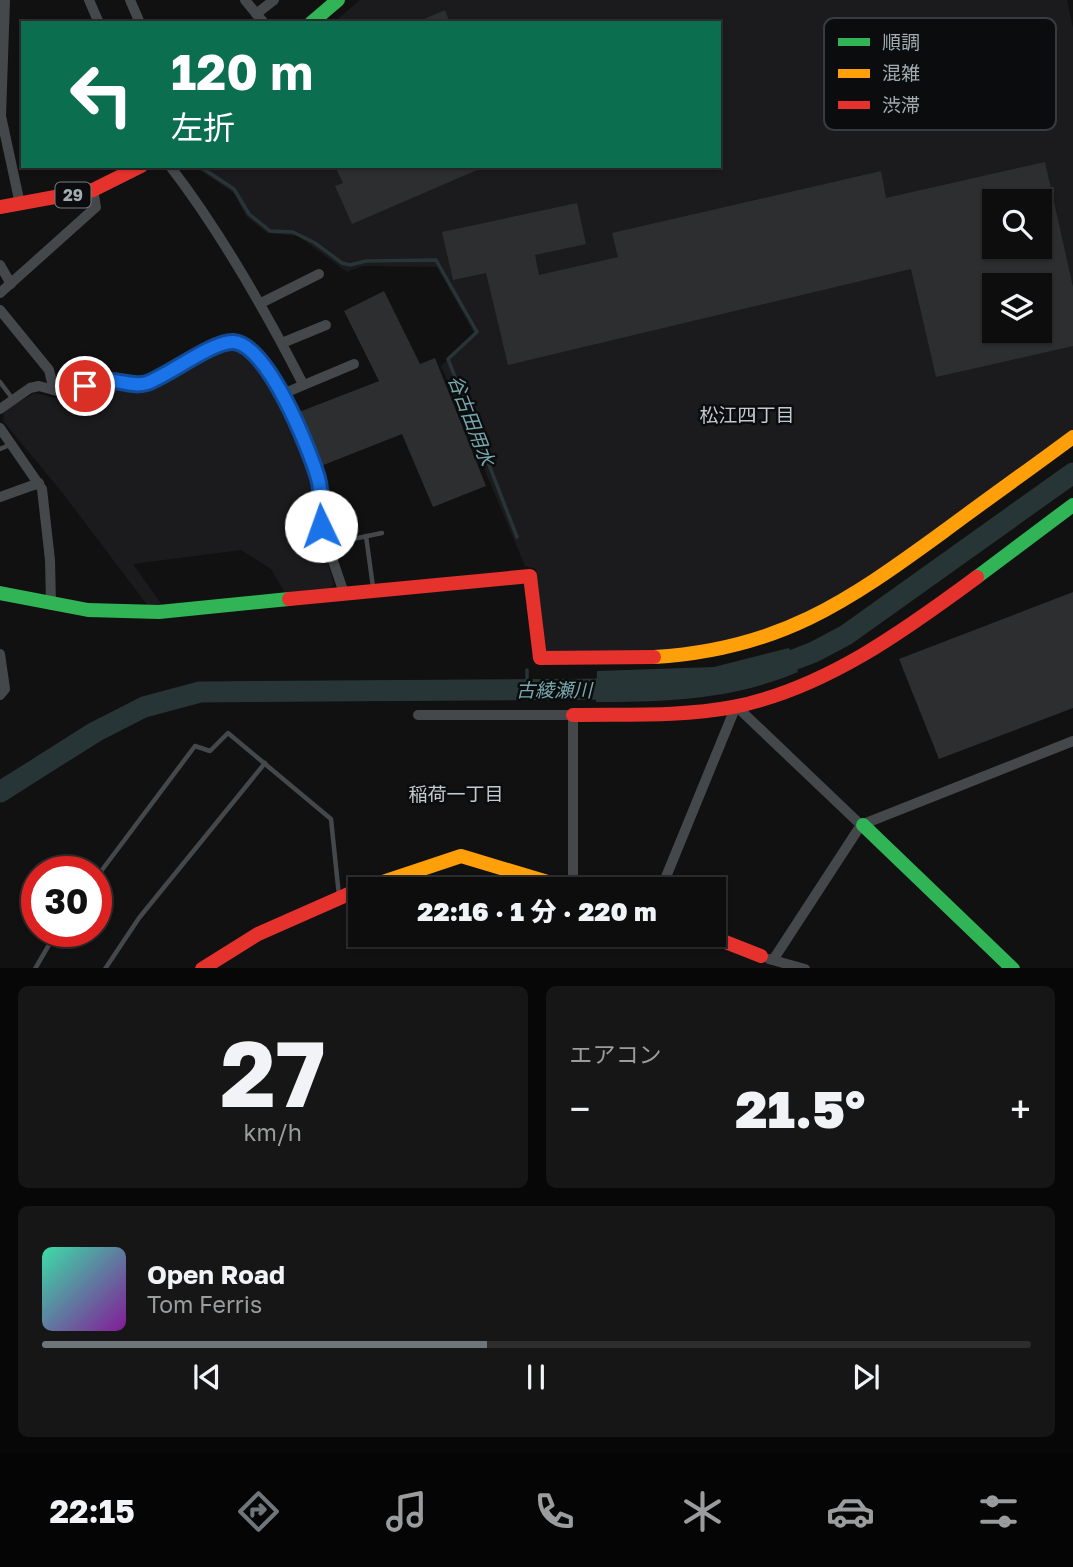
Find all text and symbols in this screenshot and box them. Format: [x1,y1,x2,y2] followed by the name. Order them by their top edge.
[824,18,1056,130] legend
[882,30,920,53] text: 順調
[171,42,313,101] text: 120 m
[56,49,147,140] icon: left
[882,61,920,84] text: 混雑
[882,93,920,116] text: 渋滞
[171,108,235,146] text: 左折
[56,182,90,208] road number: 29
[982,189,1052,343] map controls
[982,189,1052,259] button: search
[982,273,1052,343] button: layers
[55,356,115,416] pin
[66,367,104,405] icon: arrive
[444,372,500,470] water label: 谷古田用水
[699,403,795,426] district label: 松江四丁目
[284,489,358,563] position arrow
[516,678,594,701] water label: 古綾瀬川
[408,782,504,805] district label: 稲荷一丁目
[21,856,112,947] speed limit sign: 30
[417,896,657,927] text: 22:16 · 1 分 · 220 m
[220,1018,325,1127] text: 27
[570,1040,662,1068] text: エアコン
[735,1077,865,1139] text: 21.5°
[570,1086,590,1131] text: −
[1010,1086,1031,1131] text: +
[243,1118,302,1146] text: km/h
[147,1259,285,1290] text: Open Road
[147,1290,262,1318] text: Tom Ferris
[188,1358,226,1396] icon: previous
[517,1358,555,1396] icon: pause
[847,1358,885,1396] icon: next
[234,1487,283,1536] icon: directions
[382,1487,431,1536] icon: music
[530,1487,579,1536] icon: phone
[678,1487,727,1536] icon: climate
[826,1487,875,1536] icon: car
[974,1487,1023,1536] icon: filters
[50,1492,135,1530] text: 22:15

